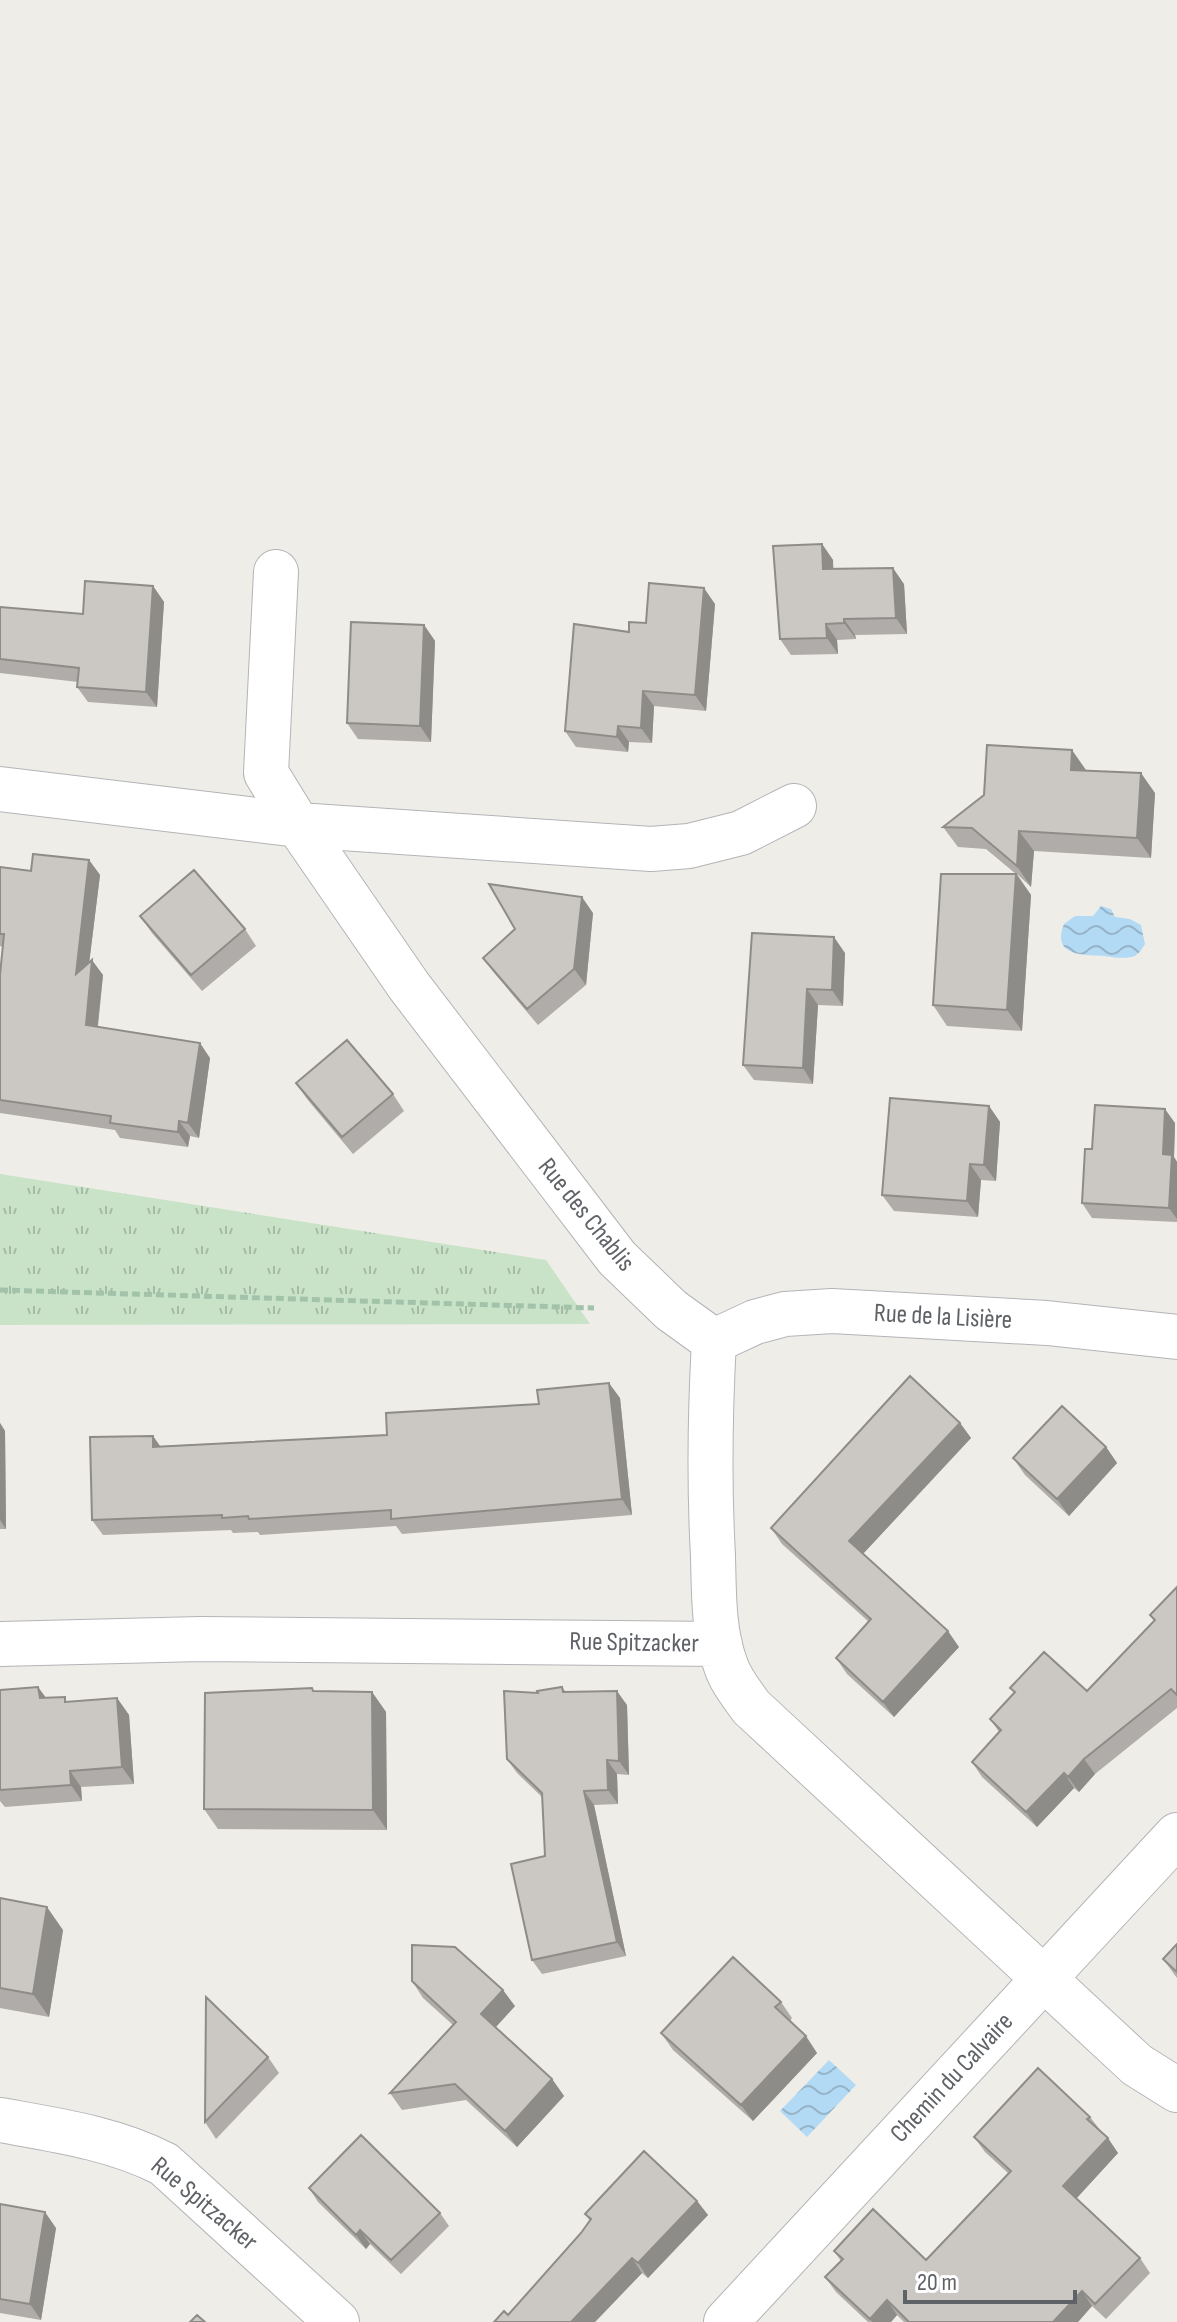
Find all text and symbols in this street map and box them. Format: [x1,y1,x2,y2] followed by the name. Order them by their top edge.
[531,1152,641,1278] street label: Rue des Chablis
[873,1298,1013,1336] street label: Rue de la Lisière
[569,1626,700,1660] street label: Rue Spitzacker
[884,2007,1020,2149] street label: Chemin du Calvaire
[144,2151,264,2258] street label: Rue Spitzacker
[905,2254,1075,2304] scale bar
[917,2268,957,2297] text: 20 m

